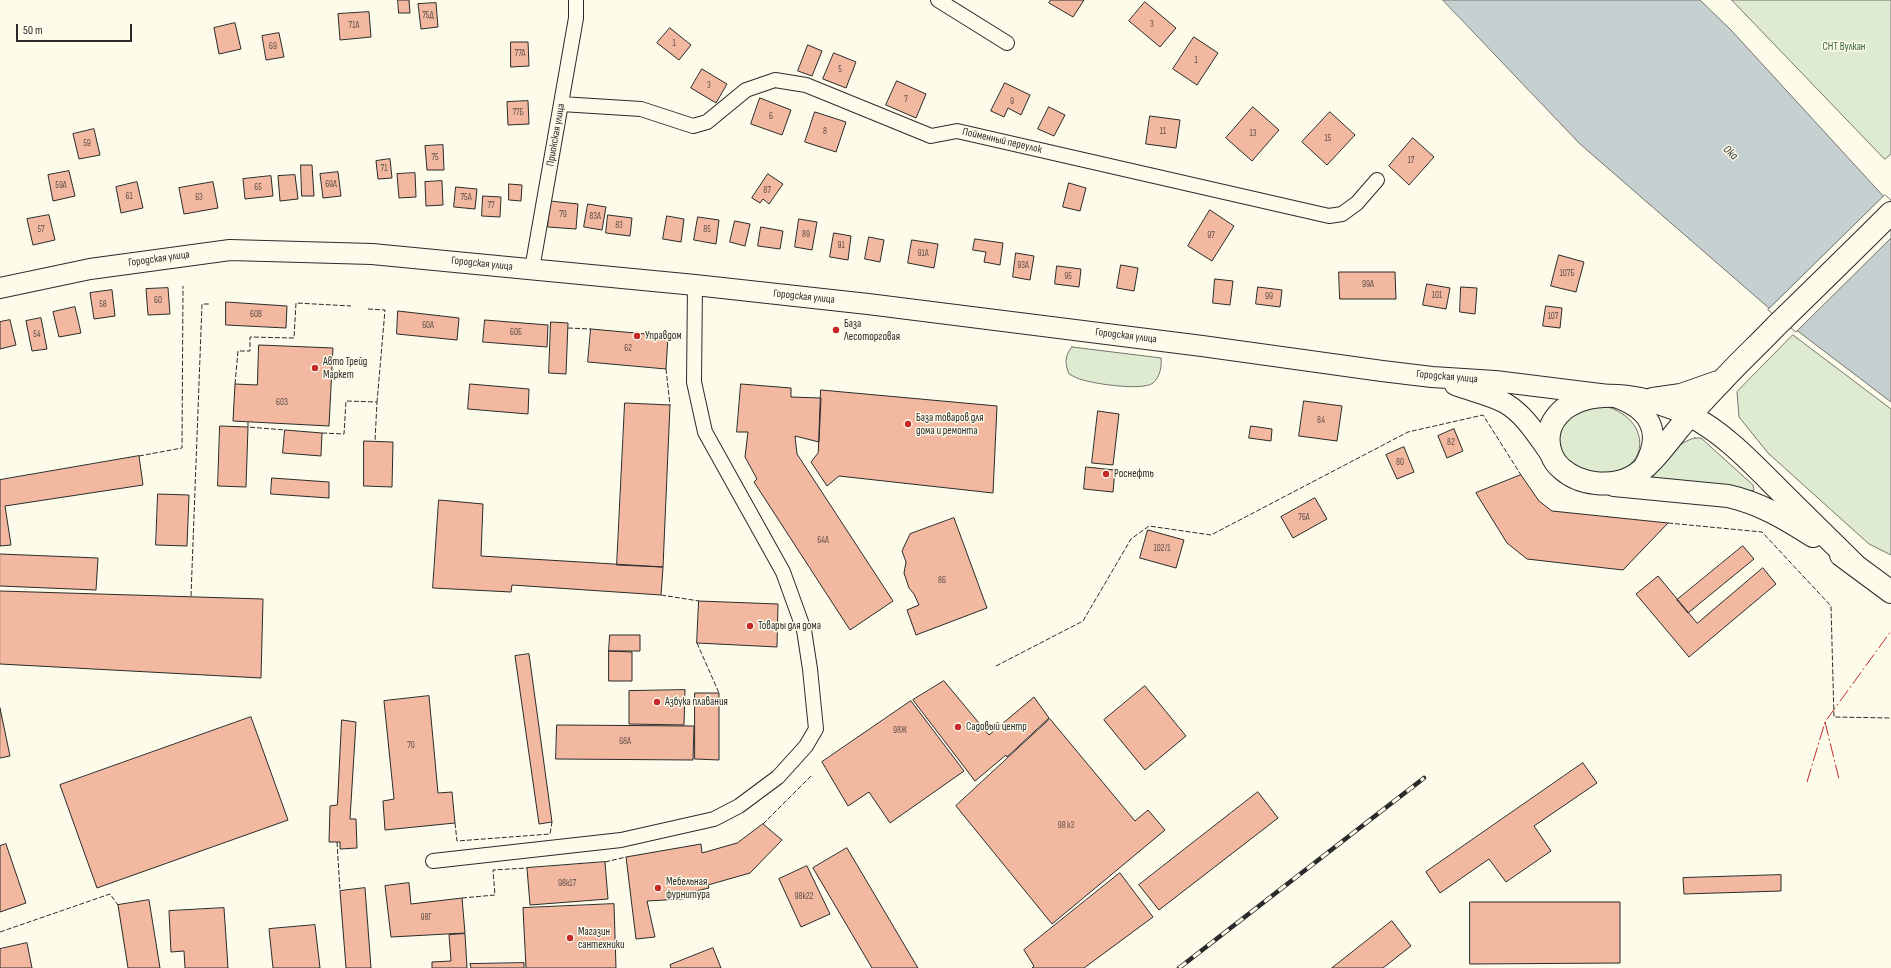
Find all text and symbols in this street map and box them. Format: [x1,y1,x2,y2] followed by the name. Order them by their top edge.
[422,11,434,21] house number: 75Д
[18,16,134,42] scale bar
[1150,20,1154,30] house number: 3
[349,21,359,31] house number: 71А
[23,23,43,38] text: 50 m
[672,39,676,49] house number: 1
[1823,40,1865,54] park label: СНТ Вулкан
[269,42,277,52] house number: 69
[515,49,525,59] house number: 77А
[1194,56,1198,66] house number: 1
[838,65,842,75] house number: 5
[707,81,711,91] house number: 3
[904,95,908,105] house number: 7
[1010,97,1014,107] house number: 9
[544,103,568,167] street label: Приокская улица
[512,108,524,118] house number: 77Б
[769,112,773,122] house number: 6
[961,125,1043,157] street label: Пойменный переулок
[823,127,827,137] house number: 8
[1160,127,1166,137] house number: 11
[1250,129,1256,139] house number: 13
[1325,134,1331,144] house number: 15
[83,139,91,149] house number: 59
[1720,143,1740,163] water label: Ока
[431,153,439,163] house number: 75
[1408,156,1414,166] house number: 17
[381,164,387,174] house number: 71
[325,180,337,190] house number: 69А
[55,181,67,191] house number: 59А
[254,183,262,193] house number: 65
[763,186,771,196] house number: 87
[125,192,133,202] house number: 61
[195,193,203,203] house number: 63
[460,193,472,203] house number: 75А
[487,201,495,211] house number: 77
[559,210,567,220] house number: 79
[589,212,601,222] house number: 83А
[615,221,623,231] house number: 83
[37,225,45,235] house number: 57
[703,225,711,235] house number: 85
[802,230,810,240] house number: 89
[1207,231,1215,241] house number: 97
[837,241,845,251] house number: 91
[127,248,191,270] street label: Городская улица
[917,249,929,259] house number: 91А
[451,254,513,274] street label: Городская улица
[1017,261,1029,271] house number: 93А
[1560,269,1574,279] house number: 107Б
[1064,272,1072,282] house number: 95
[1362,280,1374,290] house number: 99А
[773,287,835,307] street label: Городская улица
[1432,291,1442,301] house number: 101
[1265,292,1273,302] house number: 99
[154,296,162,306] house number: 60
[99,300,107,310] house number: 58
[250,310,262,320] house number: 60В
[1548,312,1558,322] house number: 107
[844,317,900,343] place label: База Лесоторговая
[422,321,434,331] house number: 60А
[831,325,841,335] marker: База Лесоторговая
[1095,326,1157,346] street label: Городская улица
[510,328,522,338] house number: 60Б
[645,329,682,343] place label: Управдом
[33,330,41,340] house number: 54
[632,331,642,341] marker: Управдом
[624,344,632,354] house number: 62
[323,355,367,381] place label: Авто Трейд Маркет
[310,363,320,373] marker: Авто Трейд Маркет
[1416,368,1478,386] street label: Городская улица
[276,398,288,408] house number: 60З
[916,411,984,437] place label: База товаров для дома и ремонта
[1317,416,1325,426] house number: 84
[903,419,913,429] marker: База товаров для дома и ремонта
[1447,438,1455,448] house number: 82
[1396,458,1404,468] house number: 80
[1114,467,1154,481] place label: Роснефть
[1101,469,1111,479] marker: Роснефть
[1298,513,1310,523] house number: 76А
[817,536,829,546] house number: 64А
[1154,544,1170,554] house number: 102/1
[938,576,946,586] house number: 86
[758,619,821,633] place label: Товары для дома
[745,621,755,631] marker: Товары для дома
[665,695,728,709] place label: Азбука плавания
[652,697,662,707] marker: Азбука плавания
[966,720,1027,734] place label: Садовый центр
[953,722,963,732] marker: Садовый центр
[893,726,907,736] house number: 98Ж
[619,737,631,747] house number: 68А
[407,741,415,751] house number: 70
[1058,821,1074,831] house number: 98 к3
[666,875,710,901] place label: Мебельная фурнитура
[558,879,576,889] house number: 98к17
[653,883,663,893] marker: Мебельная фурнитура
[795,892,813,902] house number: 98к22
[420,913,432,923] house number: 98Г
[578,925,625,951] place label: Магазин сантехники
[565,933,575,943] marker: Магазин сантехники

